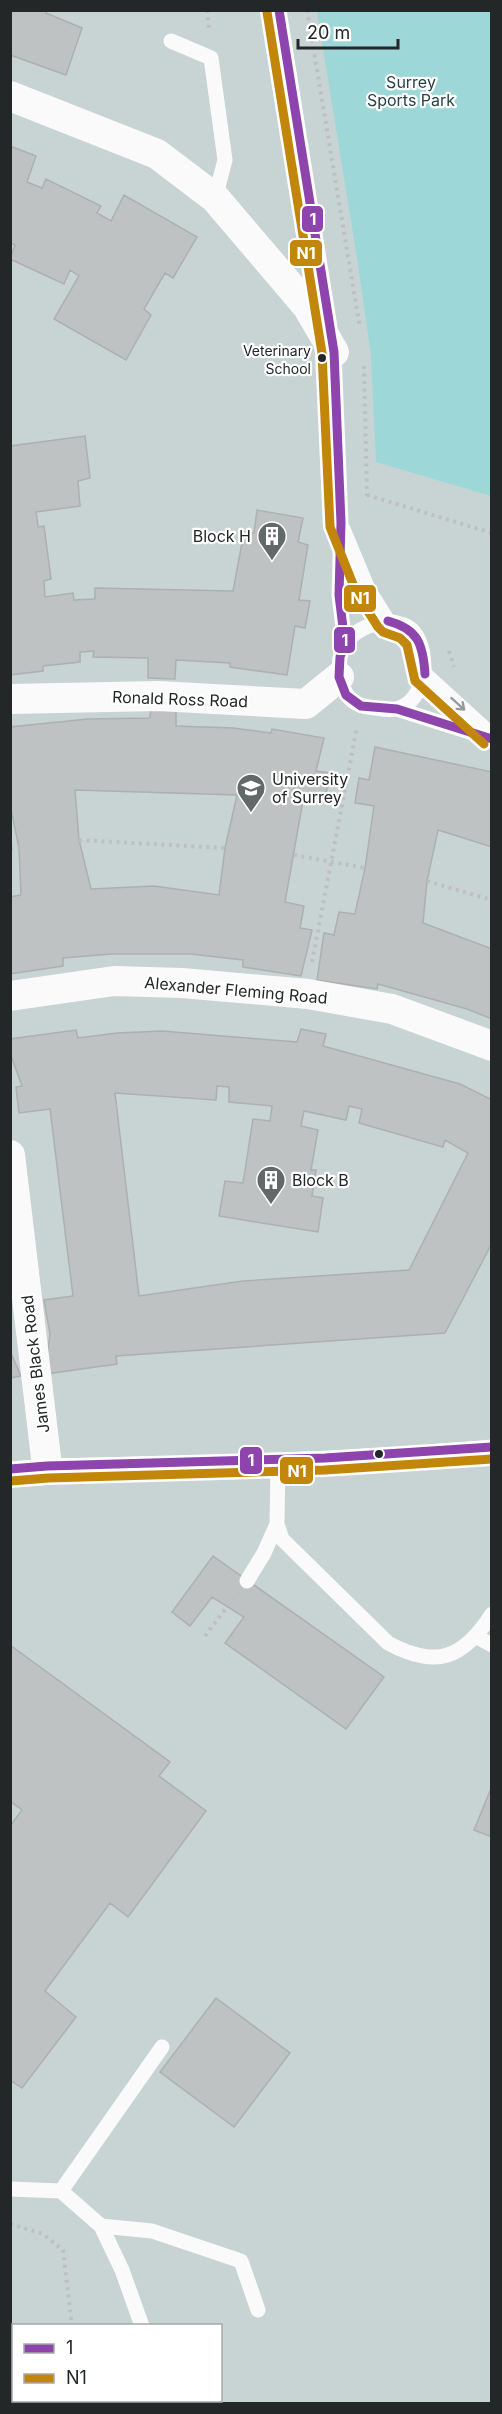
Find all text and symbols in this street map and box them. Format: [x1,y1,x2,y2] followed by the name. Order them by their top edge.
[298,12,398,50] scale bar
[307,22,350,43] text: 20 m
[367,72,455,110] park label: Surrey Sports Park
[301,205,324,233] line badge: 1
[310,209,316,229] text: 1
[289,239,323,267] line badge: N1
[296,243,316,263] text: N1
[243,342,311,377] place label: Veterinary School
[316,352,328,364] marker: Veterinary School
[256,520,288,562] building icon: Block H
[193,526,251,546] place label: Block H
[343,584,377,613] line badge: N1
[350,588,370,608] text: N1
[333,626,356,654] line badge: 1
[342,630,348,650] text: 1
[112,687,248,711] street label: Ronald Ross Road
[451,697,466,711] one-way arrow
[272,769,348,807] place label: University of Surrey
[235,772,267,814] school or university icon: University of Surrey
[144,972,328,1008] street label: Alexander Fleming Road
[255,1164,287,1206] building icon: Block B
[292,1170,349,1190] place label: Block B
[17,1294,53,1434] street label: James Black Road
[239,1446,263,1475] line badge: 1
[373,1448,385,1460] unlabelled marker
[248,1450,254,1470] text: 1
[279,1456,314,1485] line badge: N1
[287,1461,307,1481] text: N1
[12,2324,222,2402] legend
[66,2337,73,2358] text: 1
[66,2367,87,2388] text: N1

